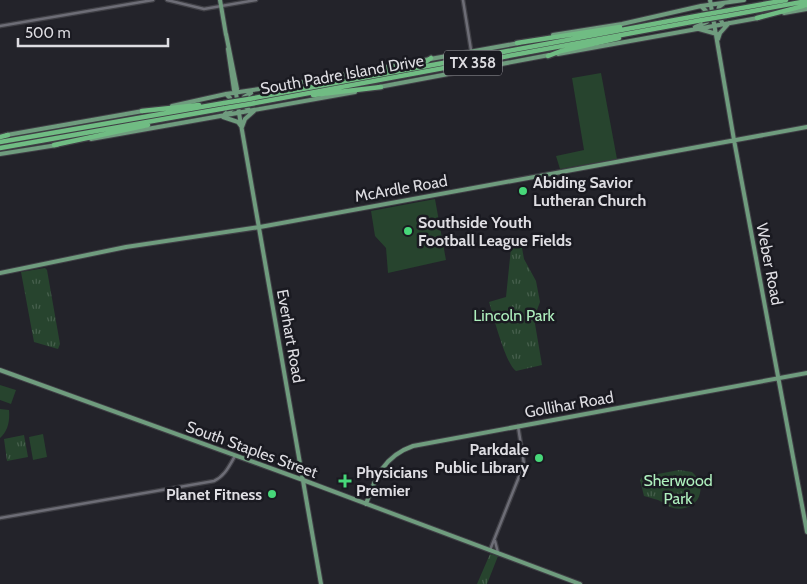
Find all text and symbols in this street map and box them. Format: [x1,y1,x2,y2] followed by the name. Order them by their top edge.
[18,15,168,47] scale bar
[25,24,71,42] text: 500 m
[444,50,502,76] road number: TX 358
[259,51,425,98] street label: South Padre Island Drive
[353,171,449,206] street label: McArdle Road
[533,173,646,210] place label: Abiding Savior Lutheran Church
[517,185,529,197] marker: Abiding Savior Lutheran Church
[418,213,572,250] place label: Southside Youth Football League Fields
[752,221,787,307] street label: Weber Road
[402,225,414,237] marker: Southside Youth Football League Fields
[273,288,308,384] street label: Everhart Road
[473,306,556,325] park label: Lincoln Park
[523,387,615,422] street label: Gollihar Road
[183,417,321,482] street label: South Staples Street
[435,440,529,477] place label: Parkdale Public Library
[533,452,545,464] marker: Parkdale Public Library
[356,463,428,500] place label: Physicians Premier
[643,471,713,508] park label: Sherwood Park
[338,474,352,488] marker: Physicians Premier
[166,485,262,504] place label: Planet Fitness
[266,488,278,500] marker: Planet Fitness

